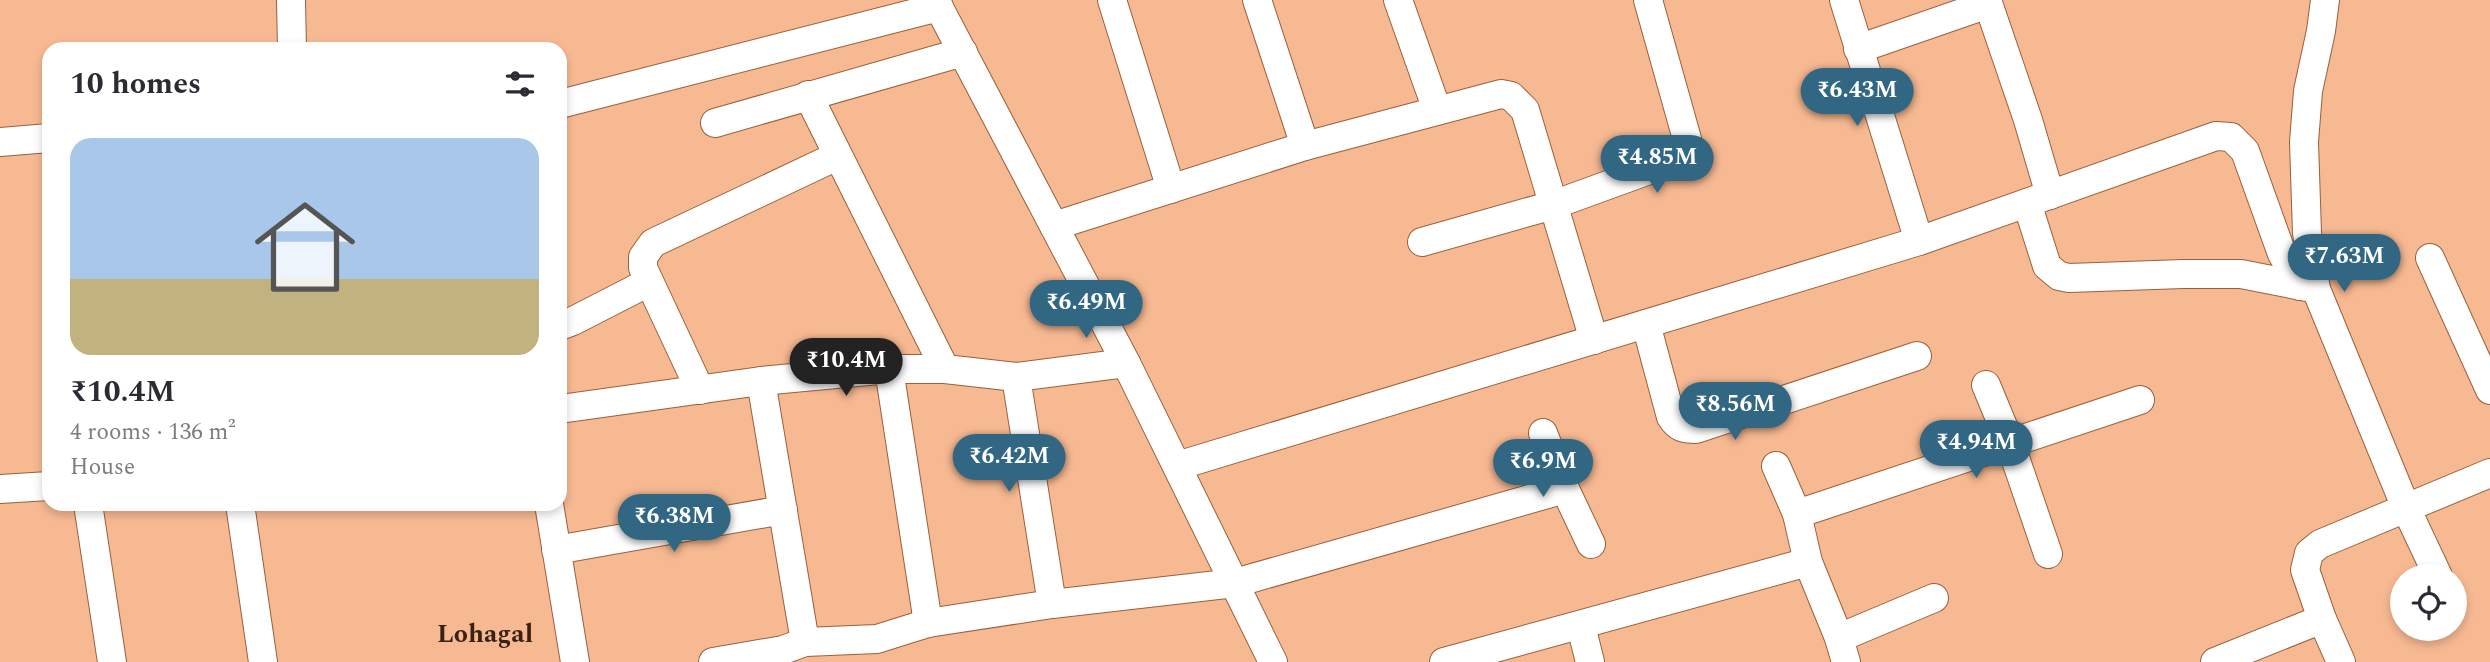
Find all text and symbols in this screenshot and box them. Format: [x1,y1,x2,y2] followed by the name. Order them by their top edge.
[70,61,201,107] text: 10 homes
[501,65,539,103] icon: filters
[1800,68,1914,128] pin: ₹6.43M
[1817,73,1897,108] text: ₹6.43M
[1600,136,1714,195] pin: ₹4.85M
[1617,140,1697,175] text: ₹4.85M
[242,184,368,310] icon: home
[2287,234,2401,294] pin: ₹7.63M
[2304,239,2384,274] text: ₹7.63M
[1029,280,1143,340] pin: ₹6.49M
[1046,285,1126,320] text: ₹6.49M
[789,338,903,398] pin: ₹10.4M
[806,343,886,378] text: ₹10.4M
[70,369,175,415] text: ₹10.4M
[1678,382,1792,442] pin: ₹8.56M
[1695,387,1775,422] text: ₹8.56M
[70,415,236,450] text: 4 rooms · 136 m²
[1919,420,2033,480] pin: ₹4.94M
[1936,425,2016,460] text: ₹4.94M
[952,434,1066,494] pin: ₹6.42M
[969,439,1049,474] text: ₹6.42M
[1494,440,1592,499] pin: ₹6.9M
[1509,444,1577,479] text: ₹6.9M
[70,450,135,485] text: House
[617,494,731,554] pin: ₹6.38M
[634,499,714,534] text: ₹6.38M
[2390,564,2467,641] map controls
[2390,564,2467,641] button: locate
[437,614,533,654] district label: Lohagal

